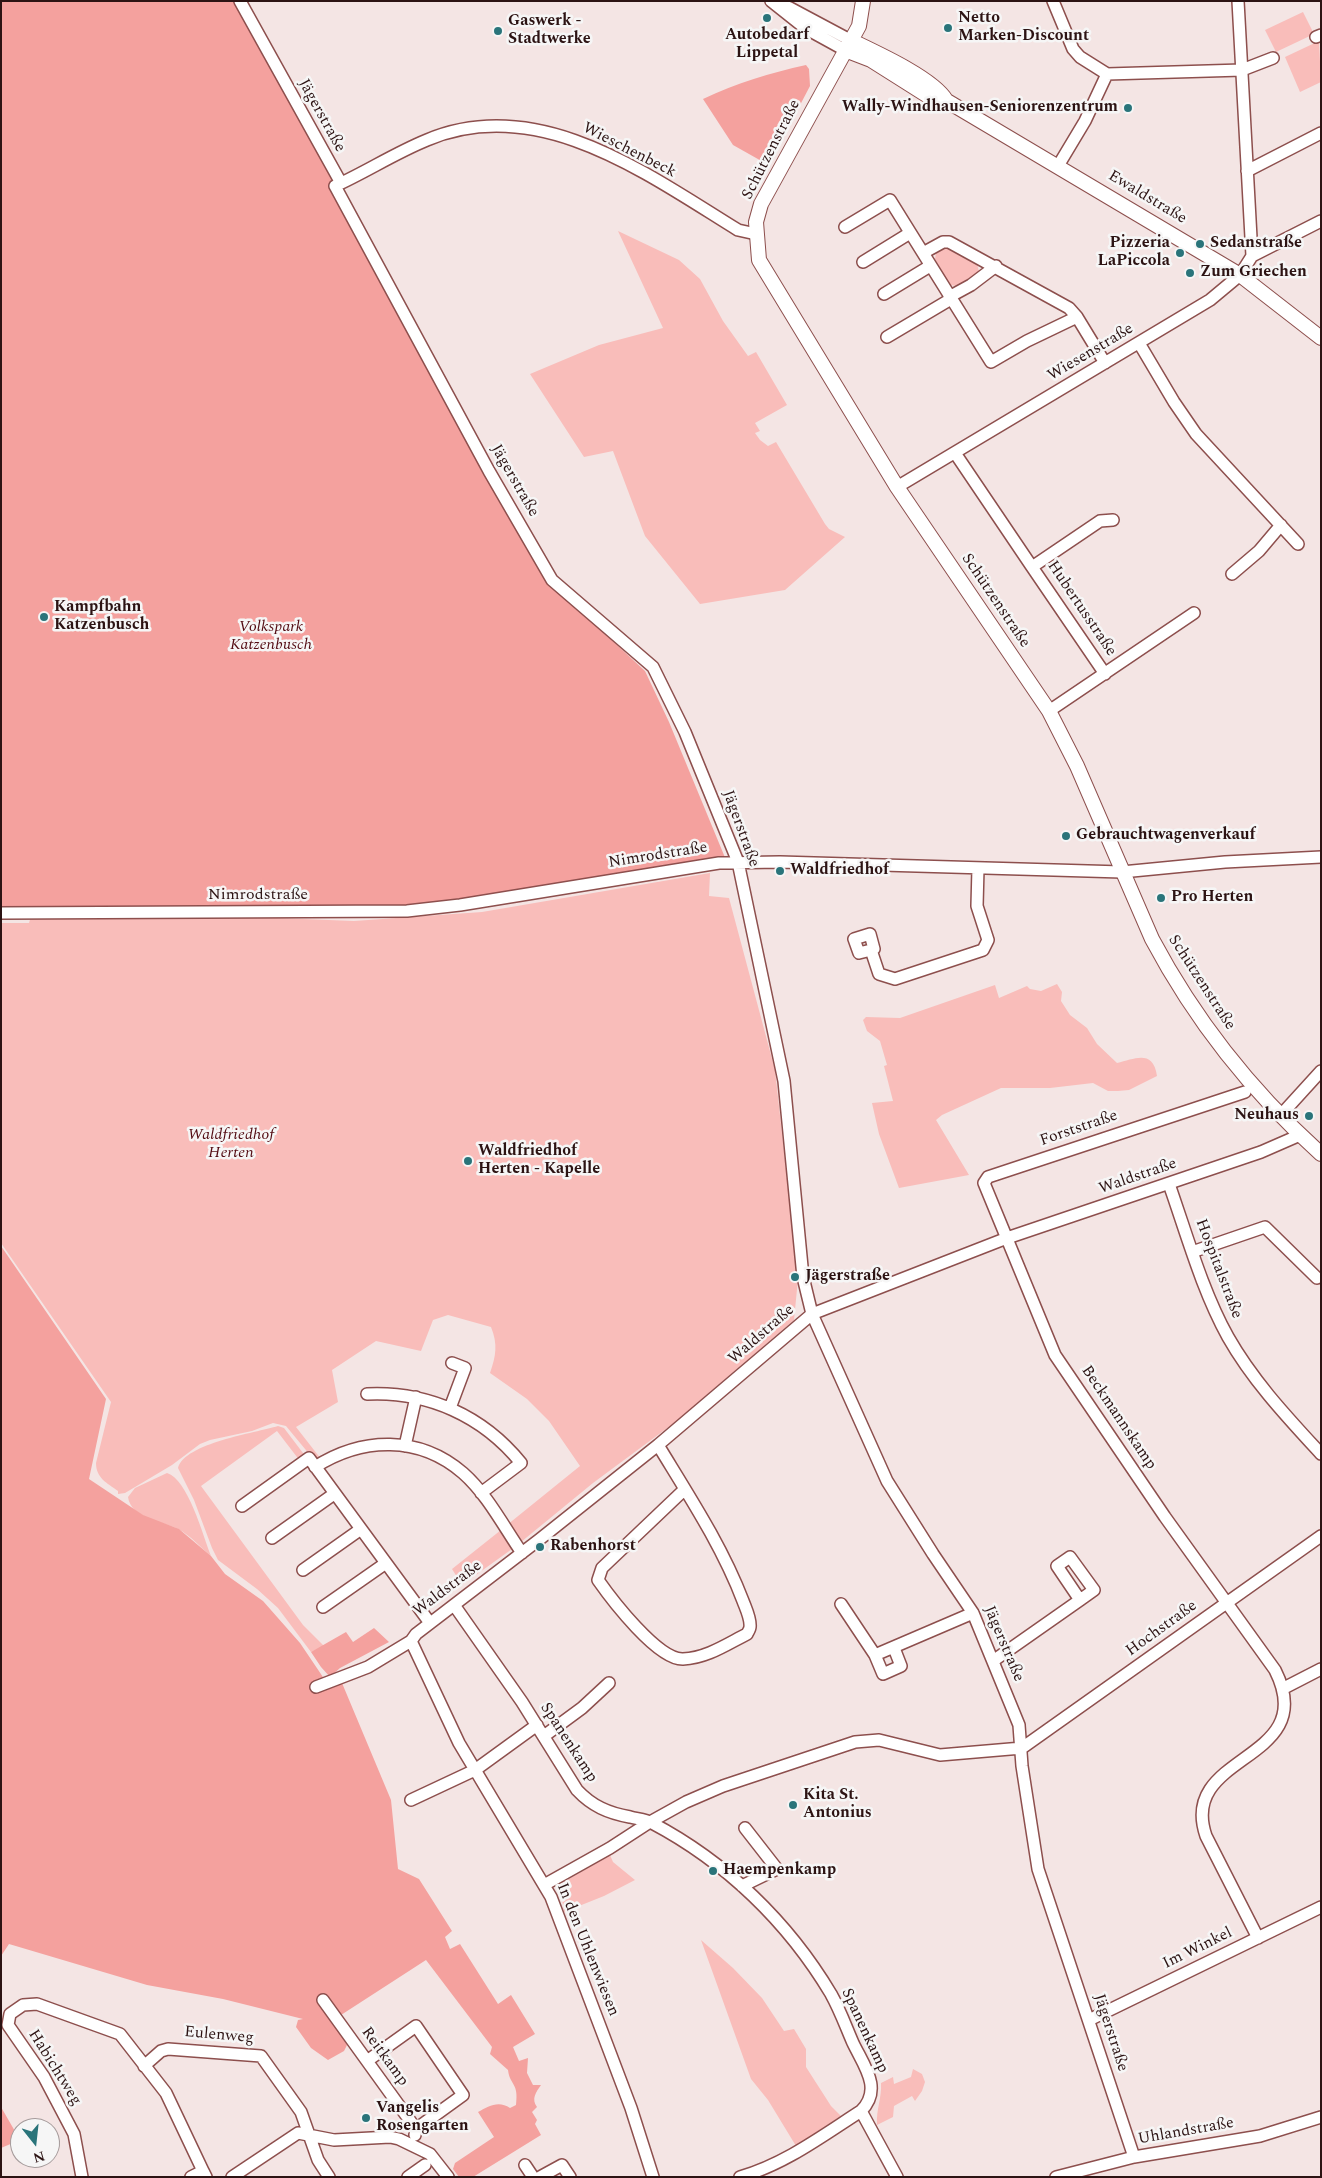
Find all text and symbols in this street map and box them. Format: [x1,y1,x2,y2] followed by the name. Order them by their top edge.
[958,9,1089,47] place label: Netto Marken-Discount
[508,12,591,50] place label: Gaswerk - Stadtwerke
[761,12,773,24] marker: Autobedarf Lippetal
[942,22,954,34] marker: Netto Marken-Discount
[492,25,504,37] marker: Gaswerk - Stadtwerke
[725,26,809,64] place label: Autobedarf Lippetal
[293,76,349,156] street label: Jägerstraße
[739,97,805,203] street label: Schützenstraße
[842,98,1118,118] place label: Wally-Windhausen-Seniorenzentrum
[1122,102,1134,114] marker: Wally-Windhausen-Seniorenzentrum
[579,119,679,183] street label: Wieschenbeck
[1104,167,1190,229] street label: Ewaldstraße
[1098,234,1170,272] place label: Pizzeria LaPiccola
[1210,234,1302,254] place label: Sedanstraße
[1194,238,1206,250] marker: Sedanstraße
[1174,247,1186,259] marker: Pizzeria LaPiccola
[1200,263,1307,283] place label: Zum Griechen
[1184,267,1196,279] marker: Zum Griechen
[1045,320,1137,386] street label: Wiesenstraße
[486,441,542,521] street label: Jägerstraße
[956,550,1034,652] street label: Schützenstraße
[1042,558,1120,660] street label: Hubertusstraße
[54,598,149,636] place label: Kampfbahn Katzenbusch
[38,611,50,623] marker: Kampfbahn Katzenbusch
[230,618,312,656] park label: Volkspark Katzenbusch
[717,788,763,870] street label: Jägerstraße
[1076,826,1255,846] place label: Gebrauchtwagenverkauf
[1060,830,1072,842] marker: Gebrauchtwagenverkauf
[607,839,709,873] street label: Nimrodstraße
[790,861,889,881] place label: Waldfriedhof
[774,865,786,877] marker: Waldfriedhof
[208,886,308,906] street label: Nimrodstraße
[1171,888,1253,908] place label: Pro Herten
[1155,892,1167,904] marker: Pro Herten
[1163,932,1239,1034] street label: Schützenstraße
[1234,1106,1299,1126] place label: Neuhaus
[1038,1107,1120,1151] street label: Forststraße
[1303,1110,1315,1122] marker: Neuhaus
[188,1126,274,1164] park label: Waldfriedhof Herten
[478,1142,600,1180] place label: Waldfriedhof Herten - Kapelle
[462,1155,474,1167] marker: Waldfriedhof Herten - Kapelle
[1097,1155,1179,1199] street label: Waldstraße
[1190,1217,1246,1321] street label: Hospitalstraße
[805,1267,890,1287] place label: Jägerstraße
[789,1271,801,1283] marker: Jägerstraße
[725,1301,799,1369] street label: Waldstraße
[1076,1362,1160,1474] street label: Beckmannskamp
[550,1537,636,1557] place label: Rabenhorst
[534,1541,546,1553] marker: Rabenhorst
[410,1557,486,1621] street label: Waldstraße
[1123,1597,1201,1661] street label: Hochstraße
[978,1603,1028,1685] street label: Jägerstraße
[535,1700,601,1786] street label: Spanenkamp
[803,1786,872,1824] place label: Kita St. Antonius
[787,1799,799,1811] marker: Kita St. Antonius
[723,1861,836,1881] place label: Haempenkamp
[707,1865,719,1877] marker: Haempenkamp
[551,1881,623,2019] street label: In den Uhlenwiesen
[1160,1924,1236,1974] street label: Im Winkel
[836,1986,892,2076] street label: Spanenkamp
[1088,1992,1132,2074] street label: Jägerstraße
[184,2023,254,2049] street label: Eulenweg
[356,2024,412,2090] street label: Reitkamp
[23,2027,85,2109] street label: Habichtweg
[376,2099,469,2137] place label: Vangelis Rosengarten
[360,2112,372,2124] marker: Vangelis Rosengarten
[1136,2114,1236,2150] street label: Uhlandstraße
[10,2118,60,2168] north arrow
[31,2145,47,2169] text: N

